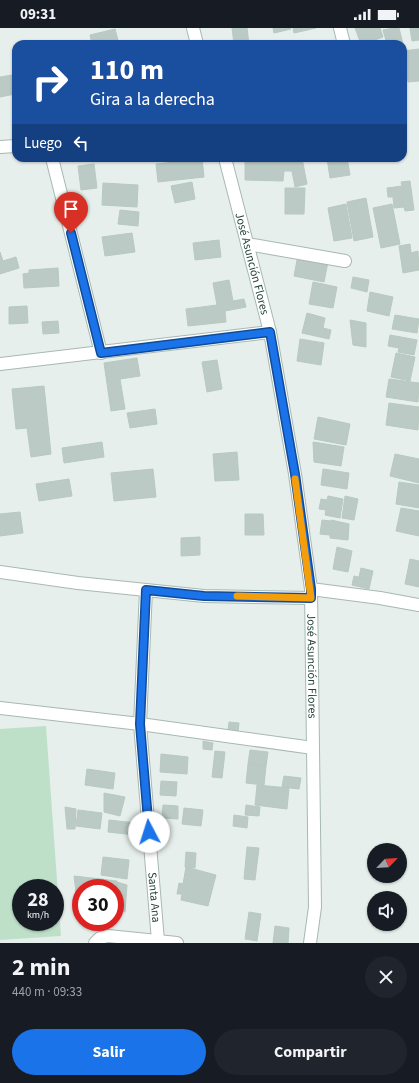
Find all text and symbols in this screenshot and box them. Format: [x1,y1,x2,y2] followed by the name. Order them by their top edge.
[20,4,56,25] text: 09:31
[90,50,164,90] text: 110 m
[24,56,76,108] icon: right
[90,87,215,112] text: Gira a la derecha
[70,132,92,154] icon: left
[24,133,62,154] text: Luego
[54,192,88,233] pin
[60,198,82,220] icon: arrive
[231,211,274,317] street label: José Asunción Flores
[303,613,321,719] street label: José Asunción Flores
[128,811,170,853] position arrow
[367,843,407,883] north arrow
[367,843,407,931] map controls
[144,871,165,923] street label: Santa Ana
[72,879,124,931] speed limit sign: 30
[27,886,49,914] text: 28
[367,891,407,931] button: sound
[27,908,49,922] text: km/h
[12,950,70,985] text: 2 min
[365,956,407,998] button: close
[12,983,82,1001] text: 440 m · 09:33
[12,1029,206,1075] button: Salir
[214,1029,407,1075] button: Compartir

